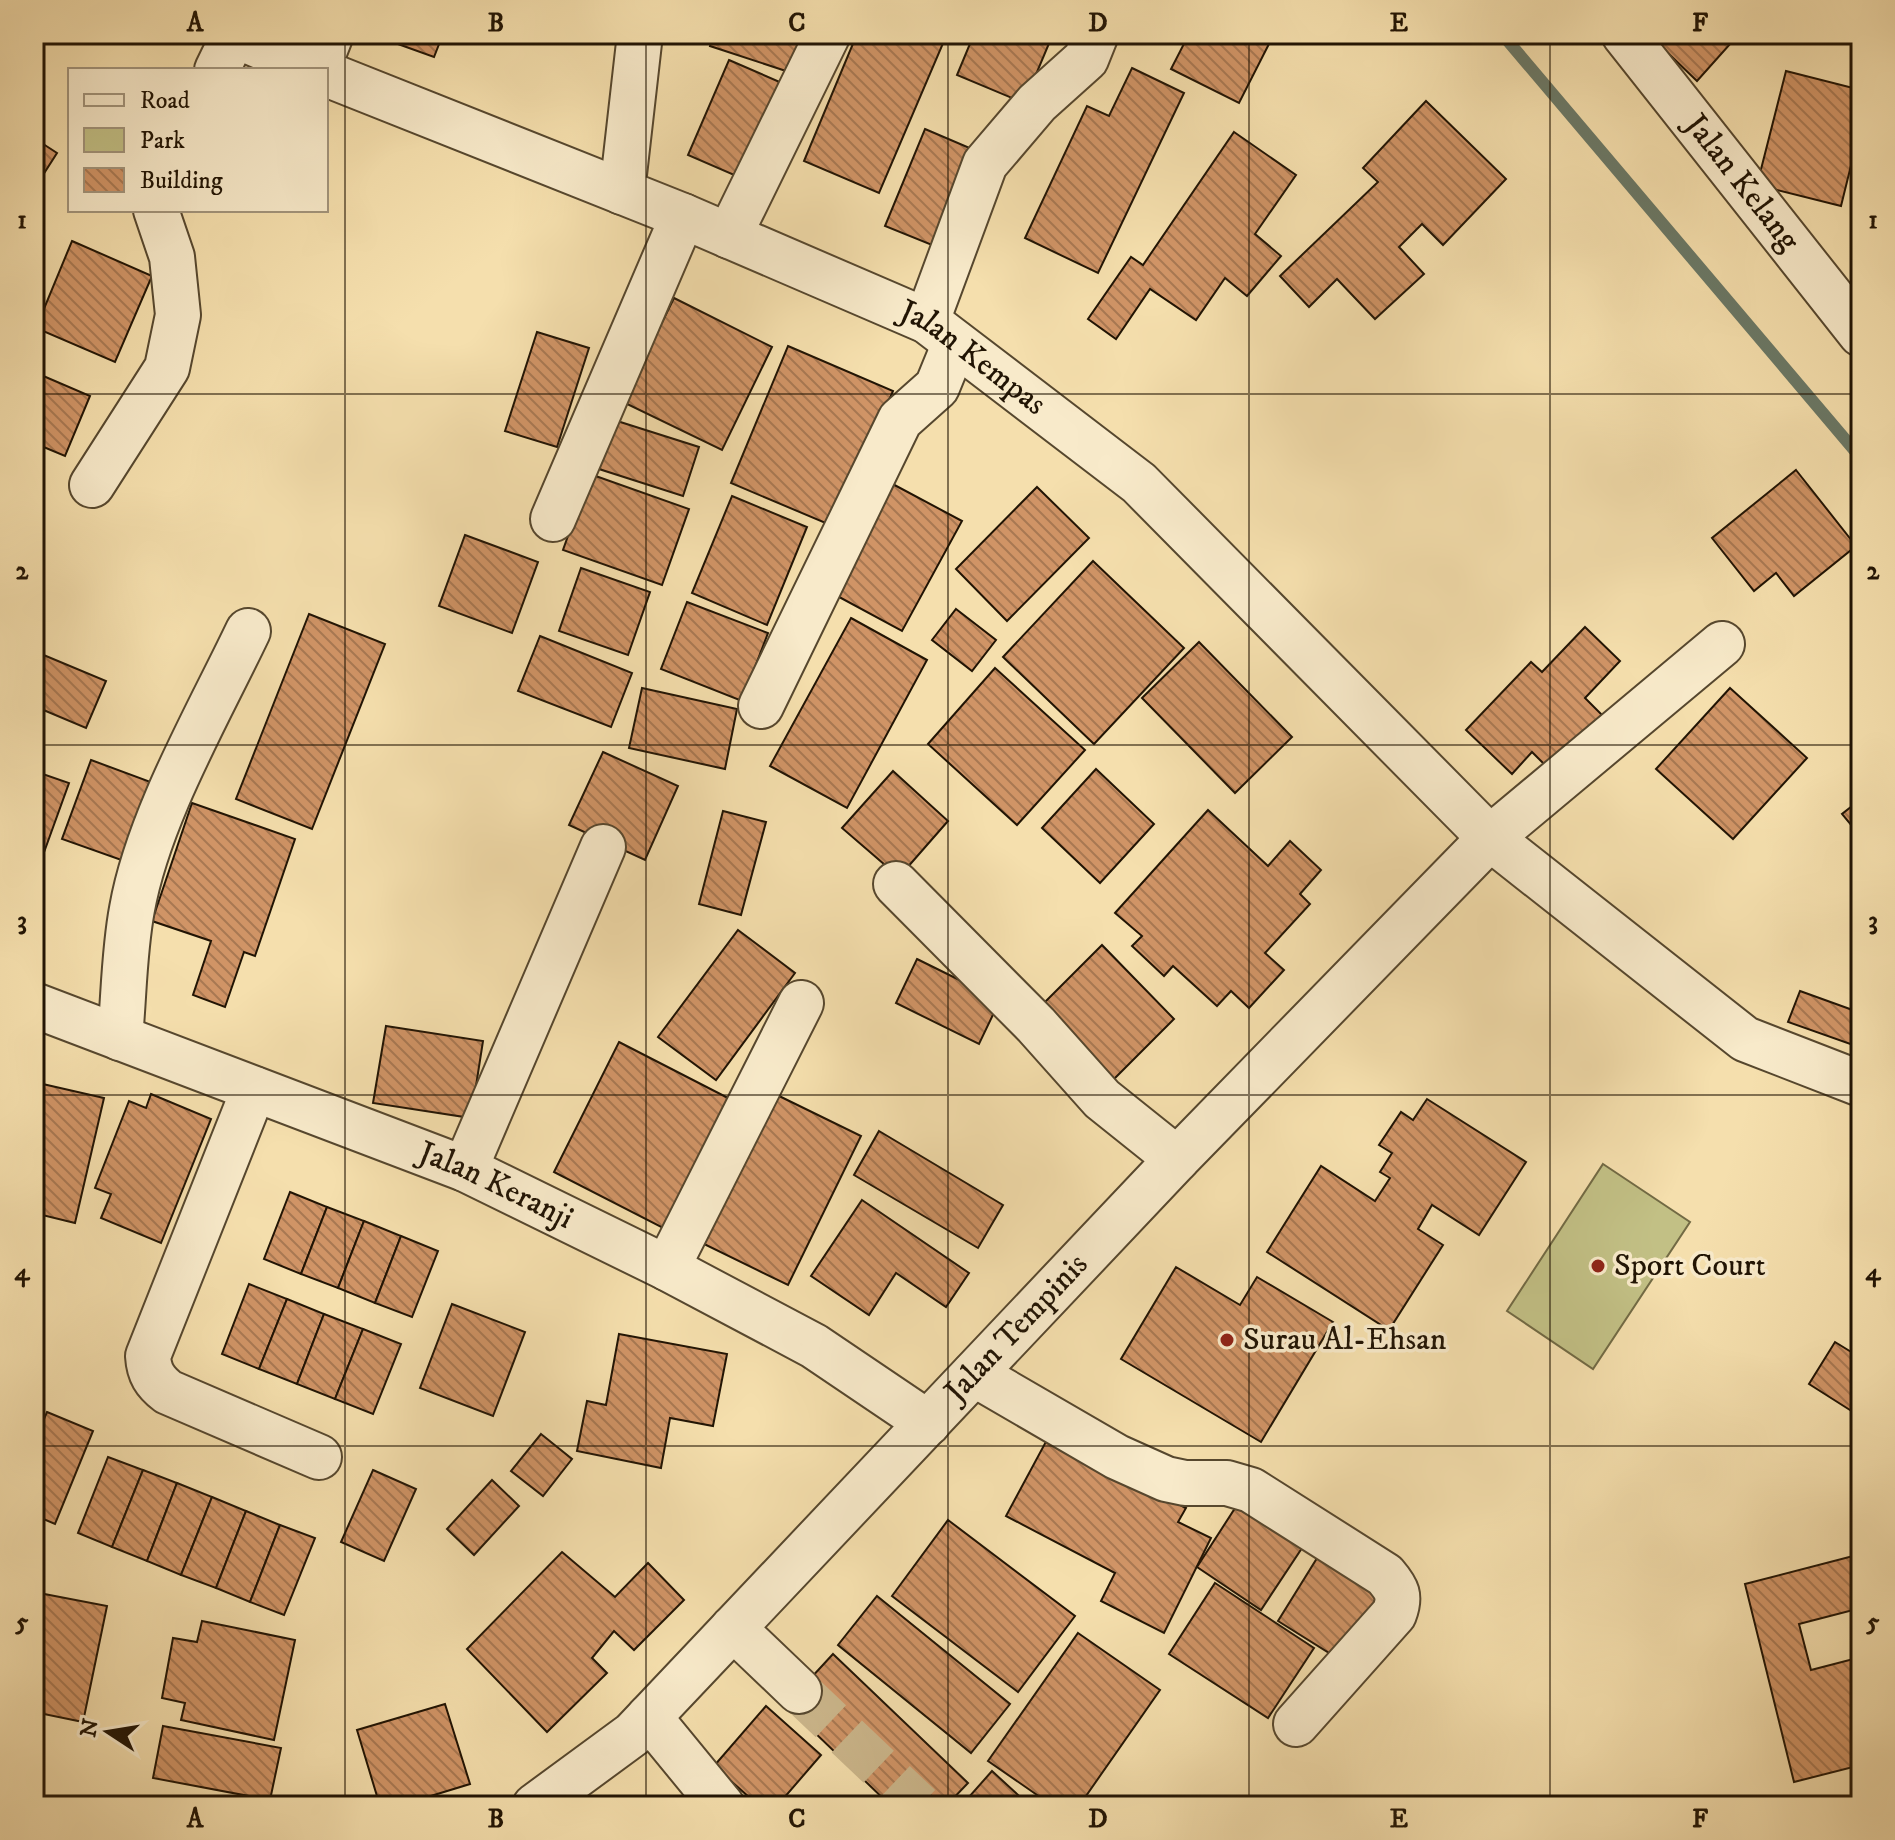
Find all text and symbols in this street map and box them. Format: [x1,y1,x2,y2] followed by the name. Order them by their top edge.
[186,7,205,40] text: A
[488,7,504,40] text: B
[788,7,806,40] text: C
[1088,7,1108,40] text: D
[1390,7,1408,40] text: E
[1692,7,1709,40] text: F
[68,68,328,212] legend
[140,86,190,116] text: Road
[1674,104,1808,260] street label: Jalan Kelang
[140,126,185,156] text: Park
[140,166,223,196] text: Building
[17,204,27,237] text: 1
[1868,204,1878,237] text: 1
[891,290,1054,425] street label: Jalan Kempas
[16,555,30,588] text: 2
[1867,555,1881,588] text: 2
[17,905,27,938] text: 3
[1868,905,1878,938] text: 3
[410,1132,580,1239] street label: Jalan Keranji
[935,1245,1097,1414] street label: Jalan Tempinis
[1614,1246,1766,1286] place label: Sport Court
[15,1256,31,1289] text: 4
[1866,1256,1882,1289] text: 4
[1589,1257,1607,1275] marker: Sport Court
[1243,1320,1447,1360] place label: Surau Al-Ehsan
[1218,1331,1236,1349] marker: Surau Al-Ehsan
[15,1606,29,1639] text: 5
[1866,1606,1880,1639] text: 5
[68,1692,148,1772] north arrow
[75,1717,105,1740] text: N
[186,1803,205,1836] text: A
[488,1803,504,1836] text: B
[788,1803,806,1836] text: C
[1088,1803,1108,1836] text: D
[1390,1803,1408,1836] text: E
[1692,1803,1709,1836] text: F

